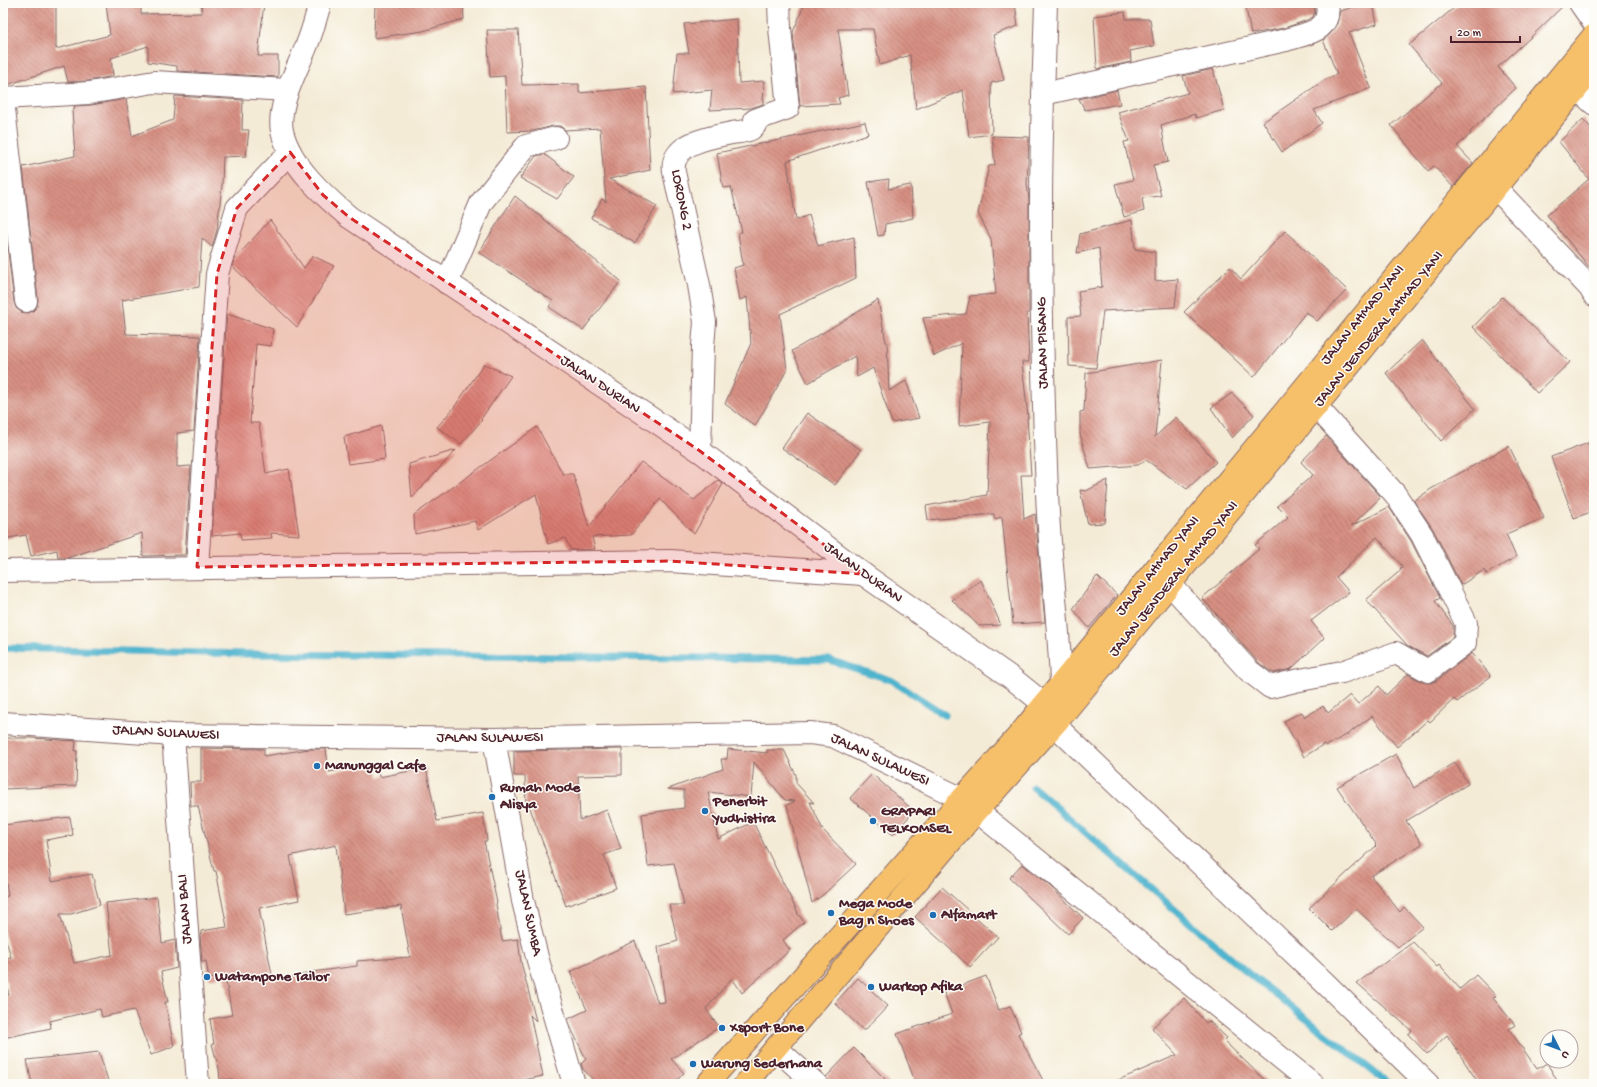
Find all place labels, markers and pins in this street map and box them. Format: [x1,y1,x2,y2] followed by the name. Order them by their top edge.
[325,757,427,775] place label: Manunggal Cafe
[312,761,322,771] marker: Manunggal Cafe
[499,779,581,814] place label: Rumah Mode Alisya
[487,792,497,802] marker: Rumah Mode Alisya
[711,793,776,828] place label: Penerbit Yudhistira
[880,803,953,838] place label: GRAPARI TELKOMSEL
[700,806,710,816] marker: Penerbit Yudhistira
[868,816,878,826] marker: GRAPARI TELKOMSEL
[838,895,915,930] place label: Mega Mode Bag n Shoes
[940,906,998,924] place label: Alfamart
[826,908,836,918] marker: Mega Mode Bag n Shoes
[928,910,938,920] marker: Alfamart
[214,968,330,986] place label: Watampone Tailor
[202,972,212,982] marker: Watampone Tailor
[878,978,963,996] place label: Warkop Afika
[866,982,876,992] marker: Warkop Afika
[729,1019,805,1037] place label: Xsport Bone
[717,1023,727,1033] marker: Xsport Bone
[700,1055,823,1073] place label: Warung Sederhana
[688,1059,698,1069] marker: Warung Sederhana

